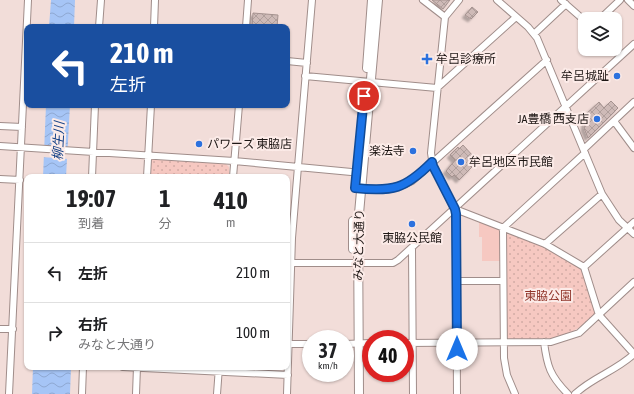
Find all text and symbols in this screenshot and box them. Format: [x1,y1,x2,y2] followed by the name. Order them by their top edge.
[578,12,622,56] map controls
[578,12,622,56] button: layers
[110,37,173,69] text: 210 m
[44,40,96,92] icon: left
[436,52,496,66] place label: 牟呂診療所
[421,53,433,65] marker: 牟呂診療所
[561,69,609,83] place label: 牟呂城趾
[612,71,622,81] marker: 牟呂城趾
[110,74,146,95] text: 左折
[347,79,381,113] pin
[353,85,375,107] icon: arrive
[518,112,589,126] place label: JA豊橋 西支店
[592,114,602,124] marker: JA豊橋 西支店
[50,119,67,161] water label: 柳生川
[207,137,292,151] place label: パワーズ 東脇店
[194,139,204,149] marker: パワーズ 東脇店
[369,144,405,158] place label: 楽法寺
[408,146,418,156] marker: 楽法寺
[469,155,553,169] place label: 牟呂地区市民館
[456,157,466,167] marker: 牟呂地区市民館
[66,185,116,212] text: 19:07
[159,185,171,212] text: 1
[214,187,248,214] text: 410
[351,209,367,281] street label: みなと大通り
[226,215,235,230] text: m
[78,216,104,231] text: 到着
[159,216,172,231] text: 分
[407,219,417,229] marker: 東脇公民館
[382,231,442,245] place label: 東脇公民館
[44,262,66,284] icon: left
[236,264,270,281] text: 210 m
[78,265,108,282] text: 左折
[524,289,572,303] park label: 東脇公園
[78,316,108,333] text: 右折
[44,322,66,344] icon: right
[236,324,270,341] text: 100 m
[436,328,478,370] position arrow
[362,330,414,382] speed limit sign: 40
[78,337,156,352] text: みなと大通り
[319,339,337,362] text: 37
[318,360,338,371] text: km/h

